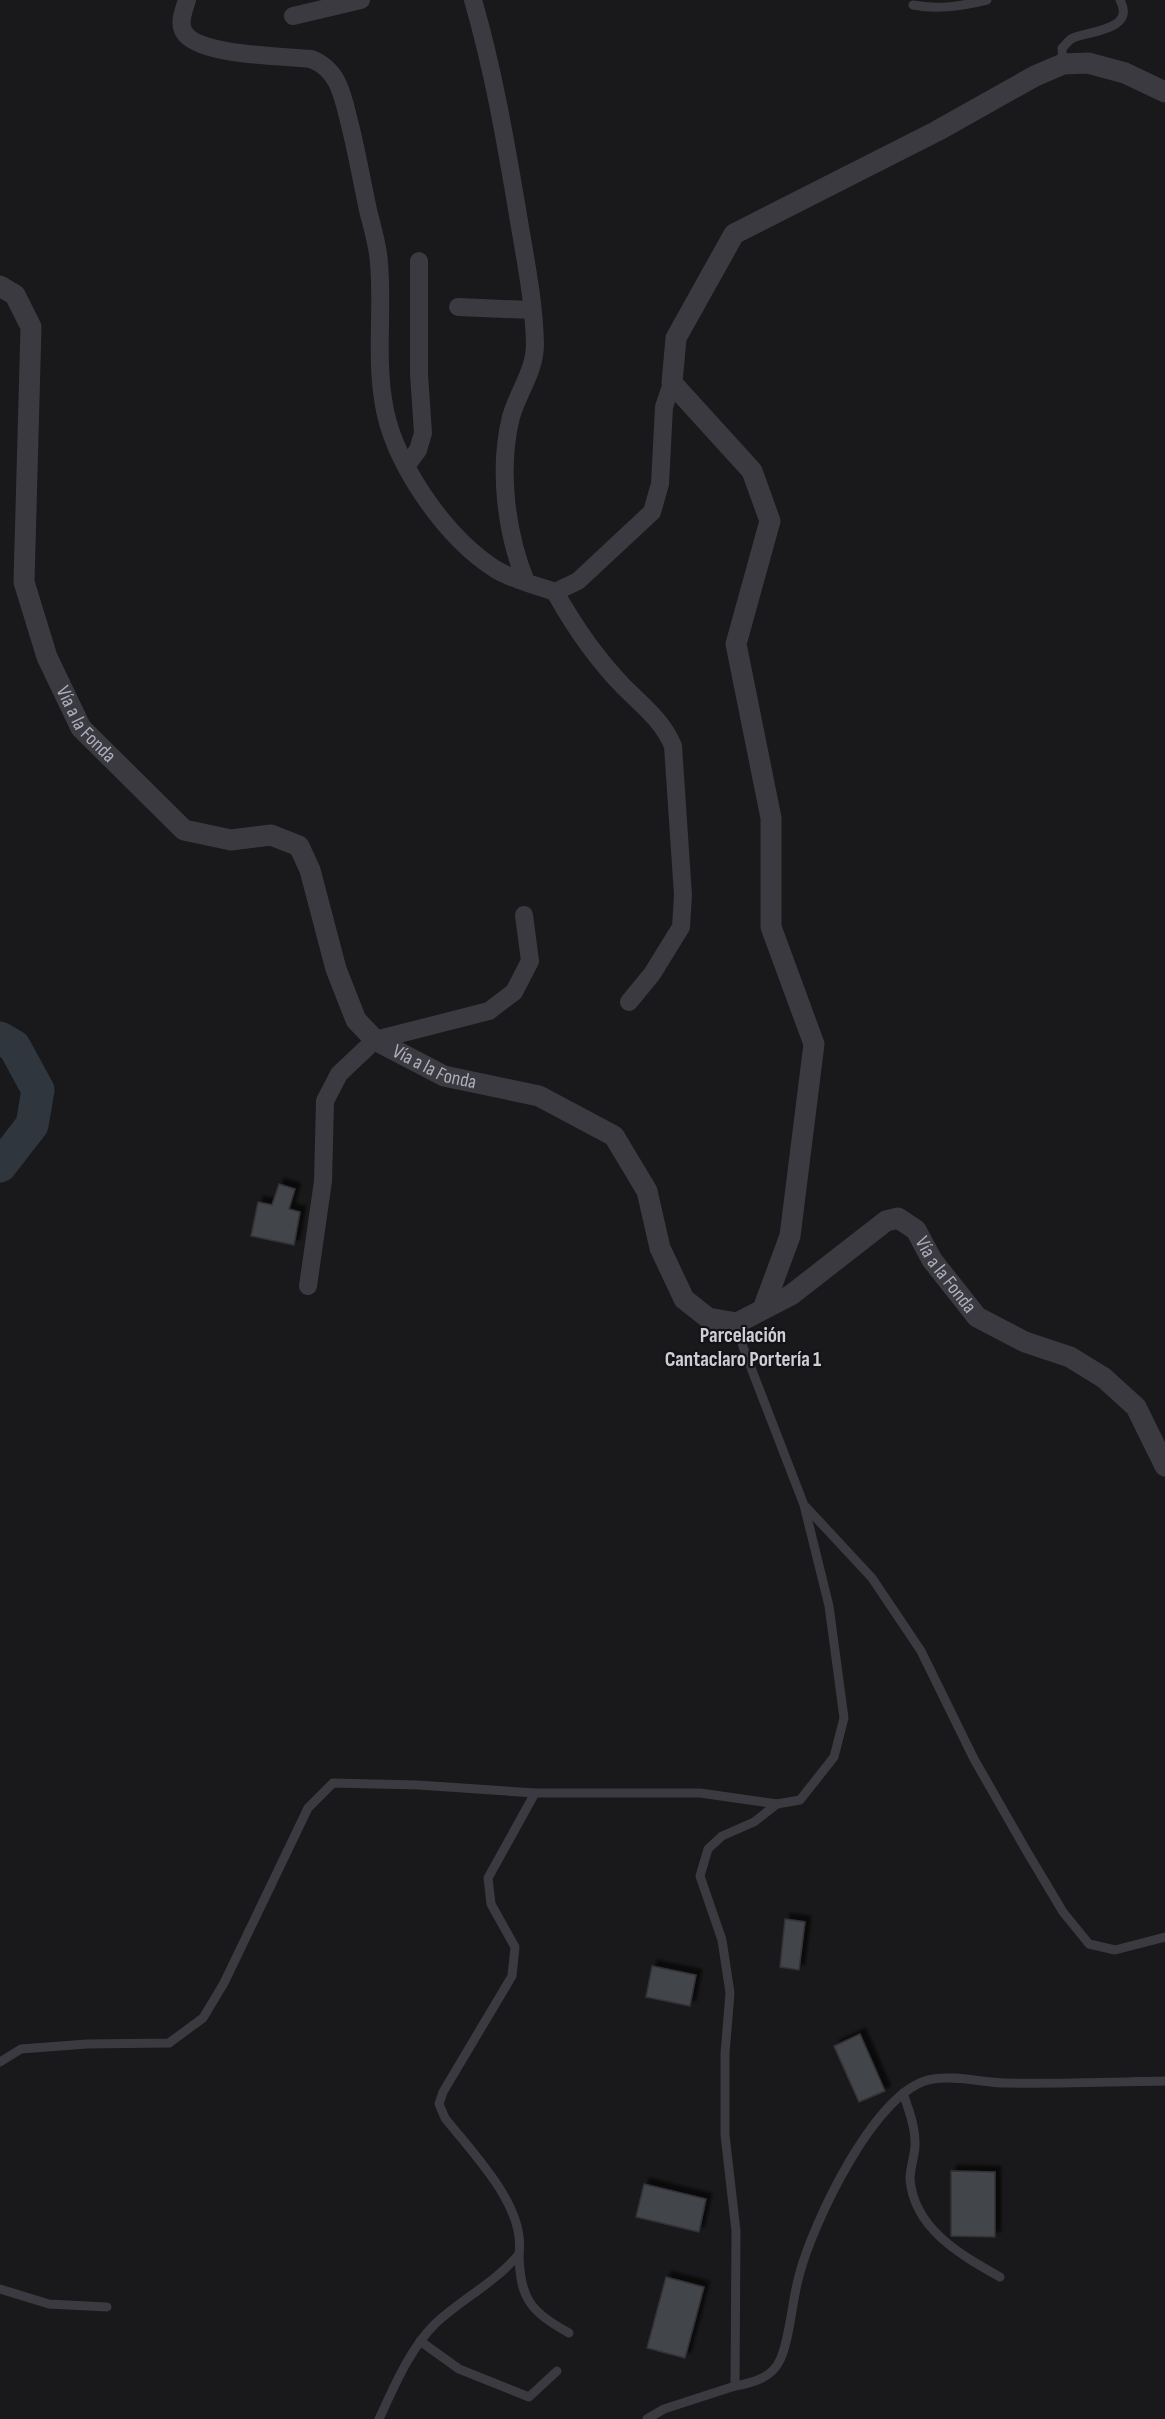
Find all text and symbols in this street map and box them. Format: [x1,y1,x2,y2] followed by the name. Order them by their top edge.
[51,682,121,768] street label: Vía a la Fonda
[388,1039,479,1094] street label: Vía a la Fonda
[910,1232,981,1318] street label: Vía a la Fonda
[665,1323,821,1372] district label: Parcelación Cantaclaro Portería 1

